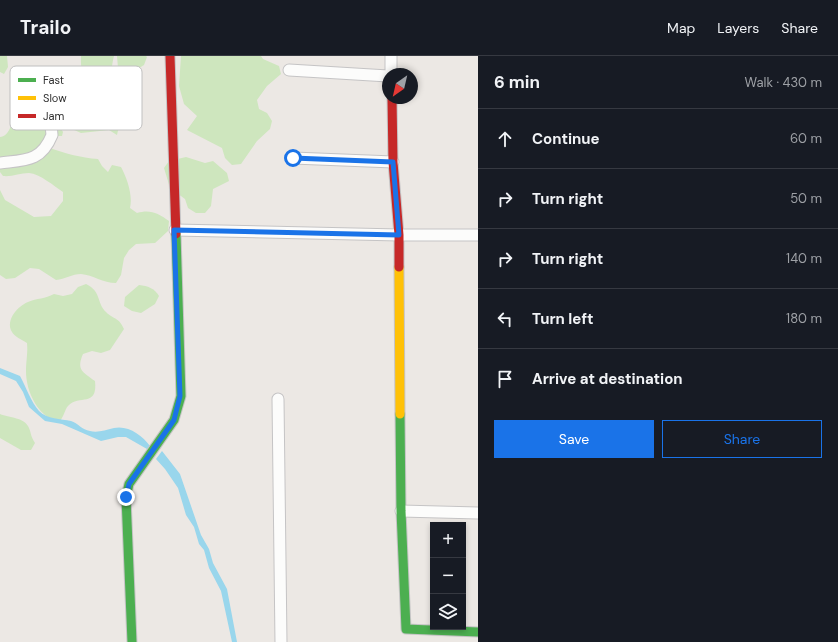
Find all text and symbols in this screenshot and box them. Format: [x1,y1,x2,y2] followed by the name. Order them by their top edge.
[20,15,71,40] text: Trailo
[667,19,695,37] text: Map
[717,19,759,37] text: Layers
[781,19,818,37] text: Share
[10,66,142,130] legend
[382,68,418,104] north arrow
[494,71,540,93] text: 6 min
[43,73,64,87] text: Fast
[745,74,822,91] text: Walk · 430 m
[43,91,67,105] text: Slow
[43,109,64,123] text: Jam
[494,128,516,150] icon: ahead
[532,129,600,149] text: Continue
[790,130,822,147] text: 60 m
[284,149,302,167] route start
[494,188,516,210] icon: right
[532,189,603,209] text: Turn right
[790,190,822,207] text: 50 m
[494,248,516,270] icon: right
[532,249,603,269] text: Turn right
[786,250,822,267] text: 140 m
[494,308,516,330] icon: left
[532,309,593,329] text: Turn left
[786,310,822,327] text: 180 m
[494,368,516,390] icon: arrive
[532,369,683,389] text: Arrive at destination
[494,420,654,458] button: Save
[662,420,822,458] button: Share
[117,488,135,506] route end
[430,522,466,630] map controls
[430,522,466,558] button: +
[430,558,466,594] button: −
[430,594,466,630] button: layers

